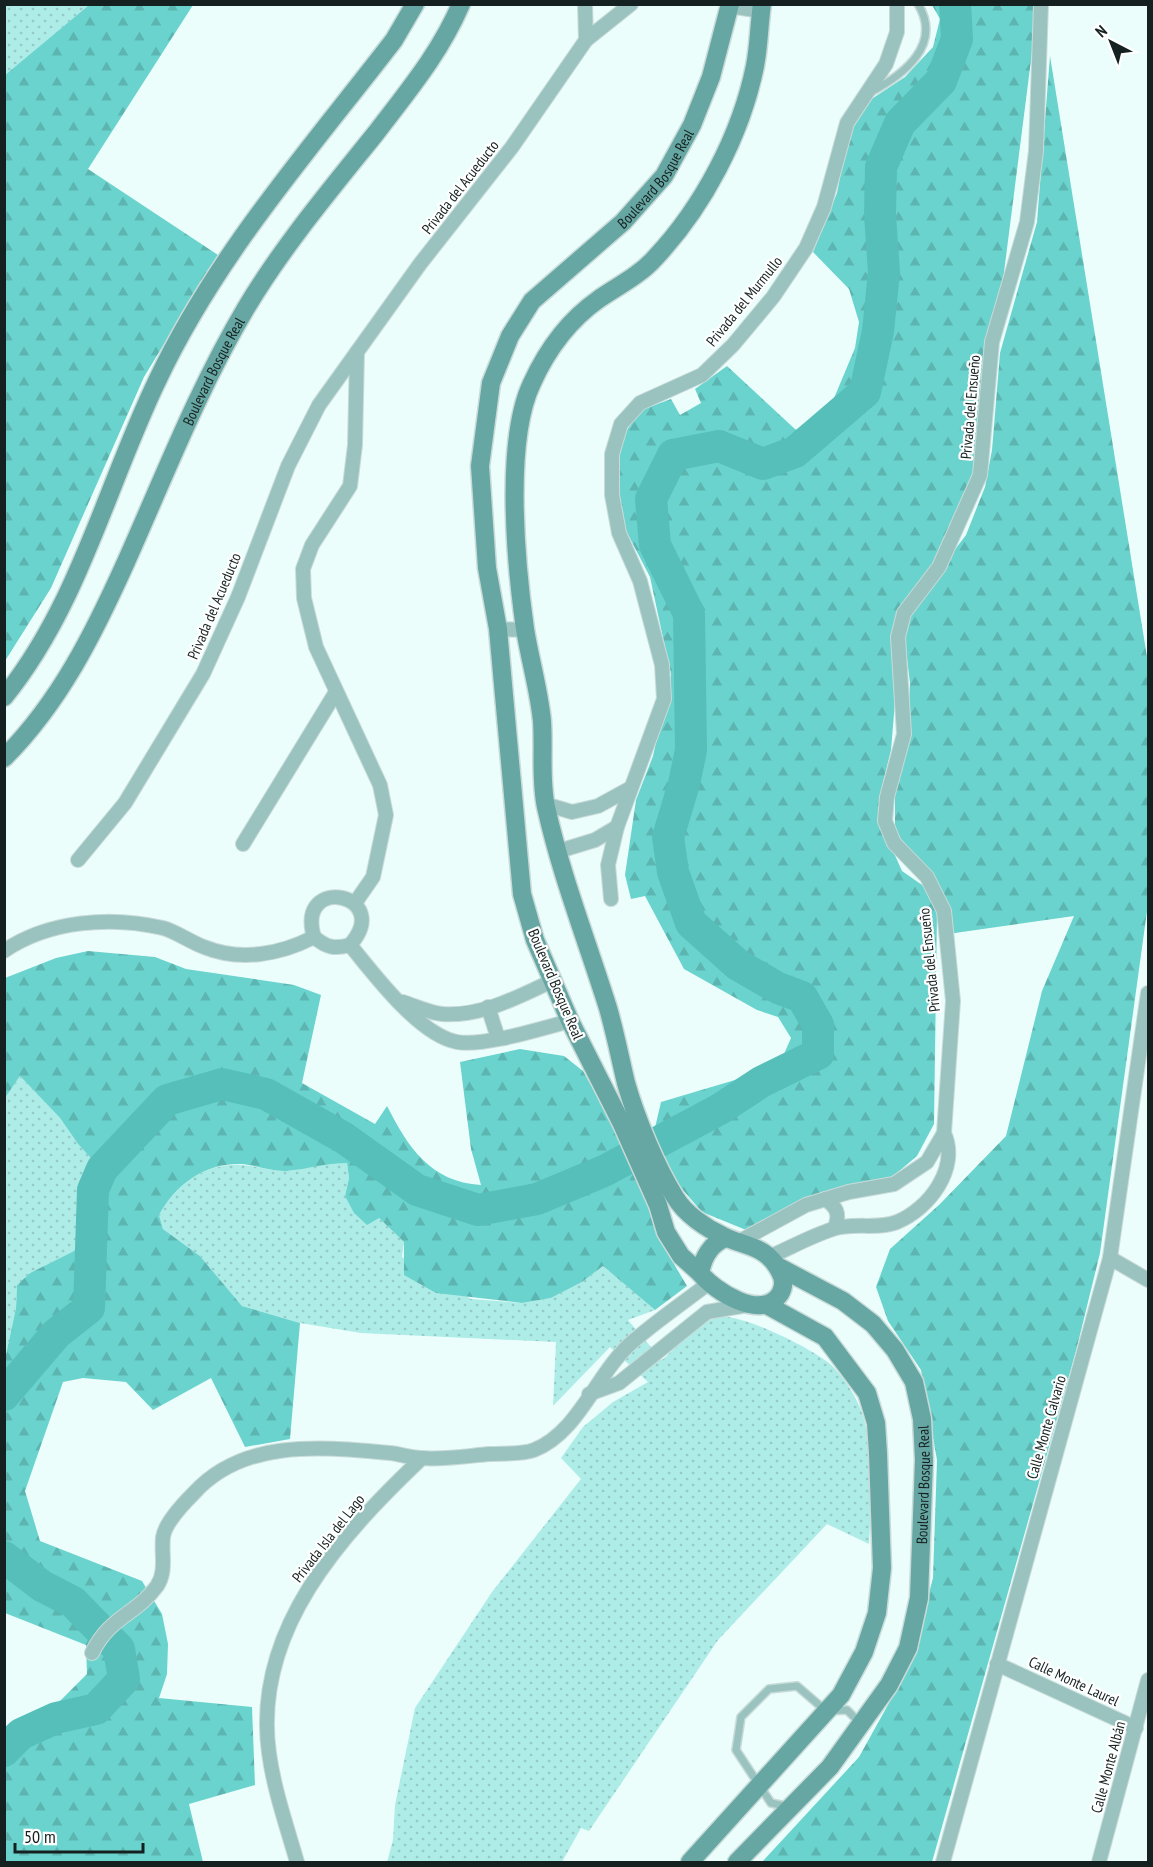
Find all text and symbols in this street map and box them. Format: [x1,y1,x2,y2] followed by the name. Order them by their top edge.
[1081,12,1141,72] north arrow
[1091,21,1111,41] text: N
[613,125,698,232] street label: Boulevard Bosque Real
[417,136,503,238] street label: Privada del Acueducto
[702,252,786,350] street label: Privada del Murmullo
[178,313,248,428] street label: Boulevard Bosque Real
[956,354,984,460] street label: Privada del Ensueño
[183,550,245,662] street label: Privada del Acueducto
[914,907,944,1013] street label: Privada del Ensueño
[524,926,588,1043] street label: Boulevard Bosque Real
[1022,1373,1070,1481] street label: Calle Monte Calvario
[911,1425,934,1544] street label: Boulevard Bosque Real
[288,1490,368,1586] street label: Privada Isla del Lago
[1026,1652,1123,1710] street label: Calle Monte Laurel
[1087,1719,1129,1815] street label: Calle Monte Albán
[15,1816,142,1854] scale bar
[24,1825,56,1848] text: 50 m

